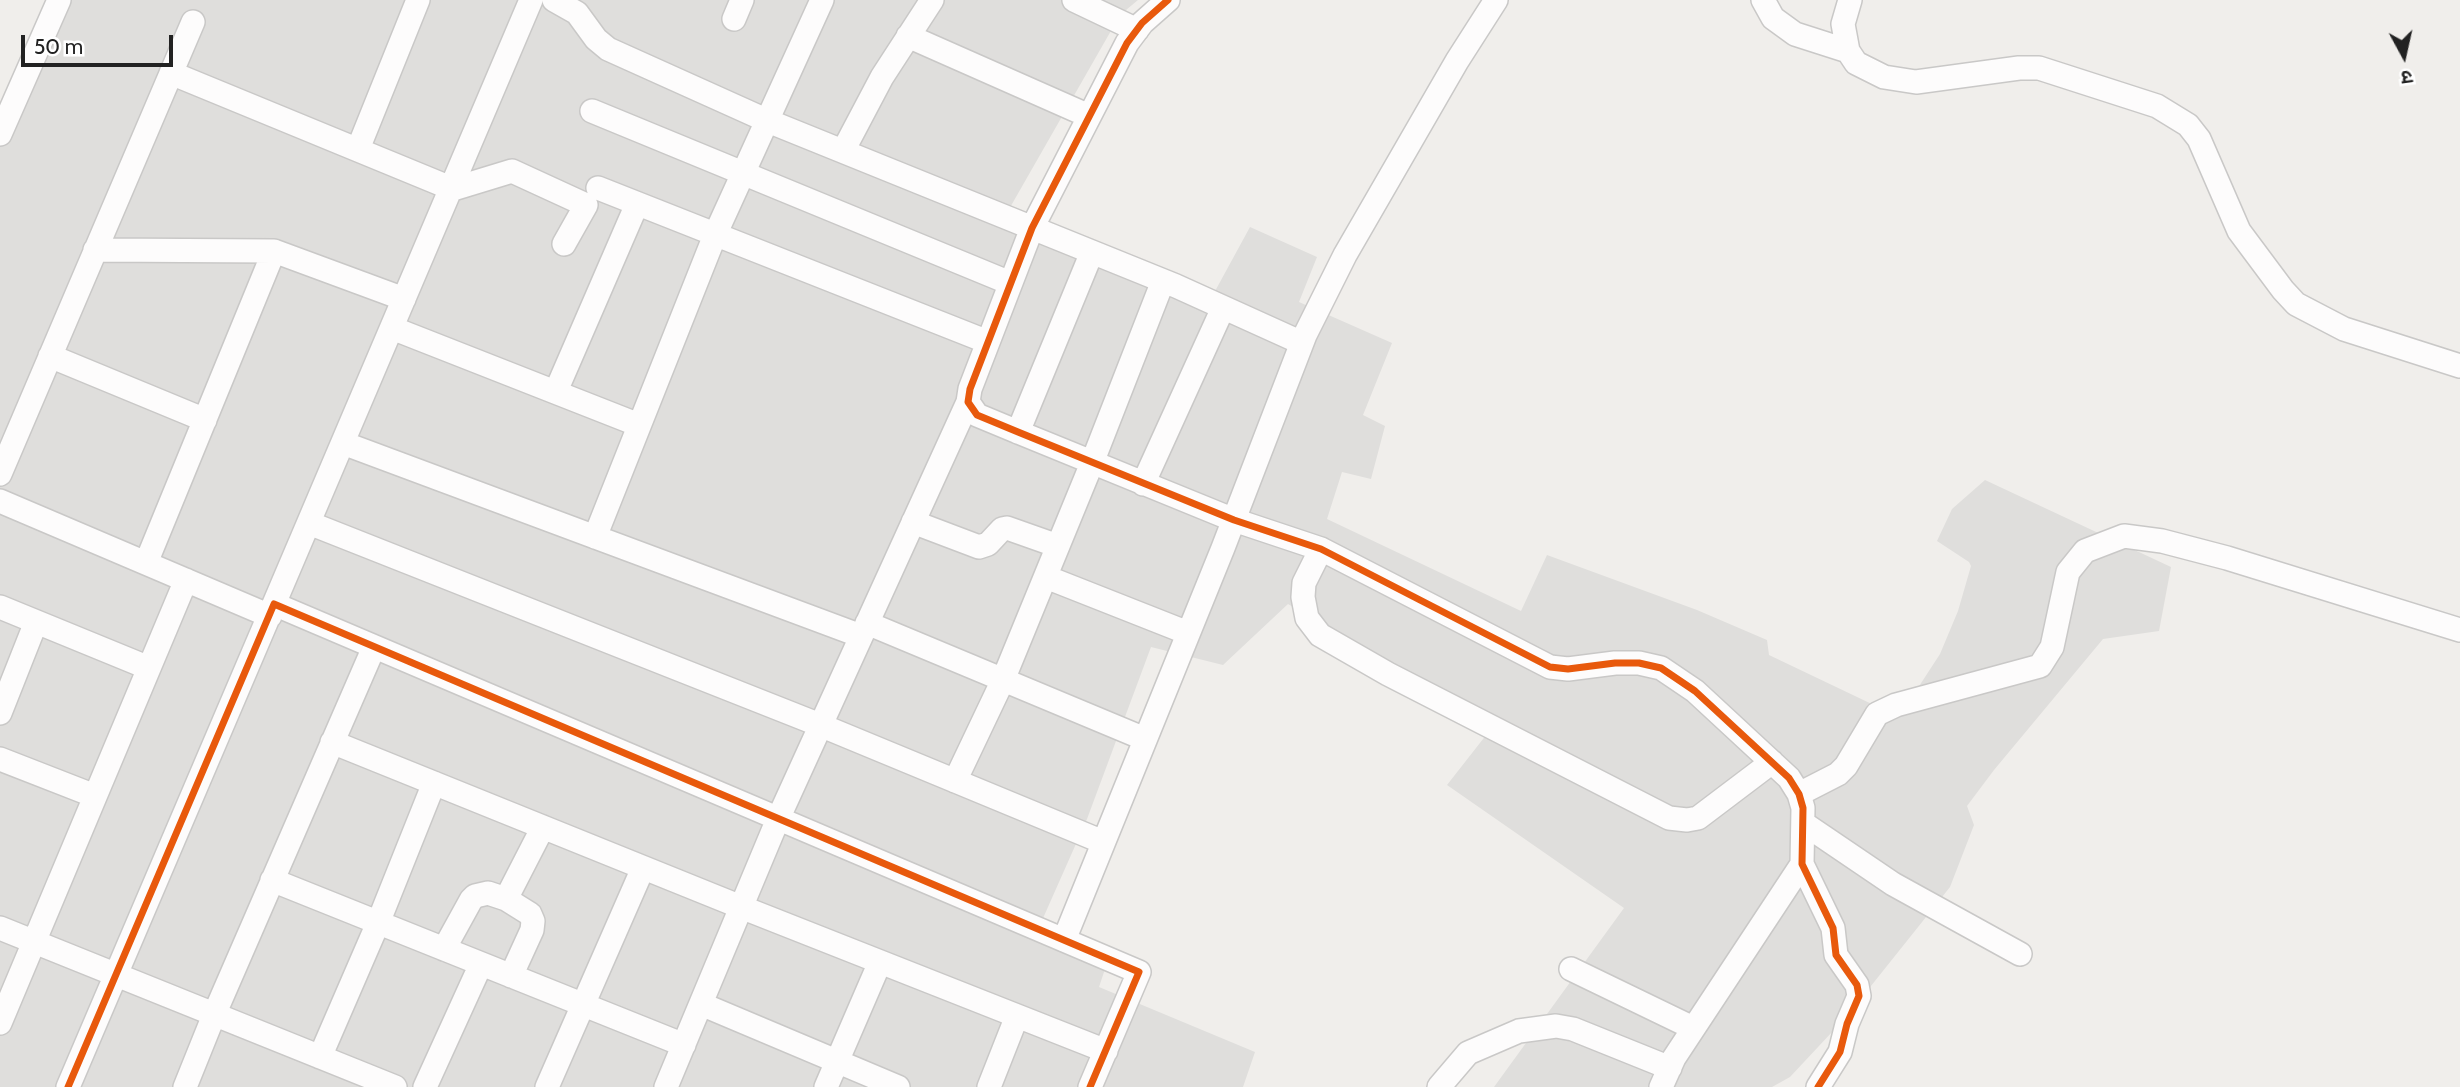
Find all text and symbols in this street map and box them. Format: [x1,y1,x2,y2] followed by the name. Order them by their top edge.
[24,21,177,65] scale bar
[2369,21,2439,91] north arrow
[34,34,83,59] text: 50 m
[2400,65,2414,89] text: उ

